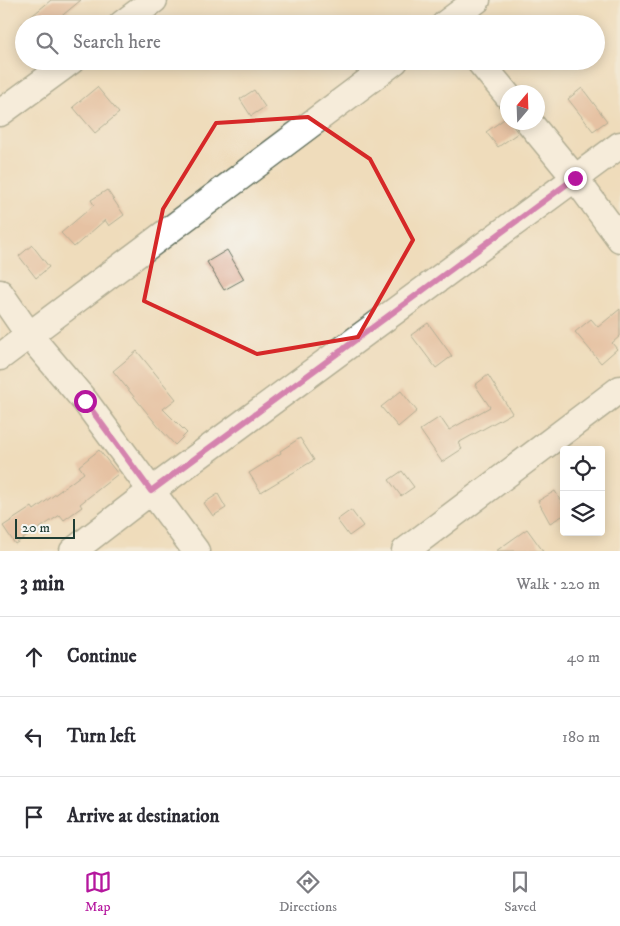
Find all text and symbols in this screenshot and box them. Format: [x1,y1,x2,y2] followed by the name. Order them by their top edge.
[15,15,605,70] search box
[33,29,61,57] icon: search
[73,31,161,54] text: Search here
[500,85,545,130] north arrow
[564,167,587,190] route end
[74,390,97,413] route start
[560,446,605,536] map controls
[560,446,605,491] button: locate
[560,491,605,536] button: layers
[15,516,75,539] scale bar
[22,519,50,537] text: 20 m
[20,571,65,597] text: 3 min
[516,574,600,594] text: Walk · 220 m
[20,643,48,671] icon: ahead
[67,645,137,668] text: Continue
[567,647,600,667] text: 40 m
[20,723,48,751] icon: left
[67,725,136,748] text: Turn left
[562,727,600,747] text: 180 m
[20,803,48,831] icon: arrive
[67,805,219,828] text: Arrive at destination
[84,868,112,916] tab: Map
[279,868,337,916] tab: Directions
[504,868,536,916] tab: Saved

